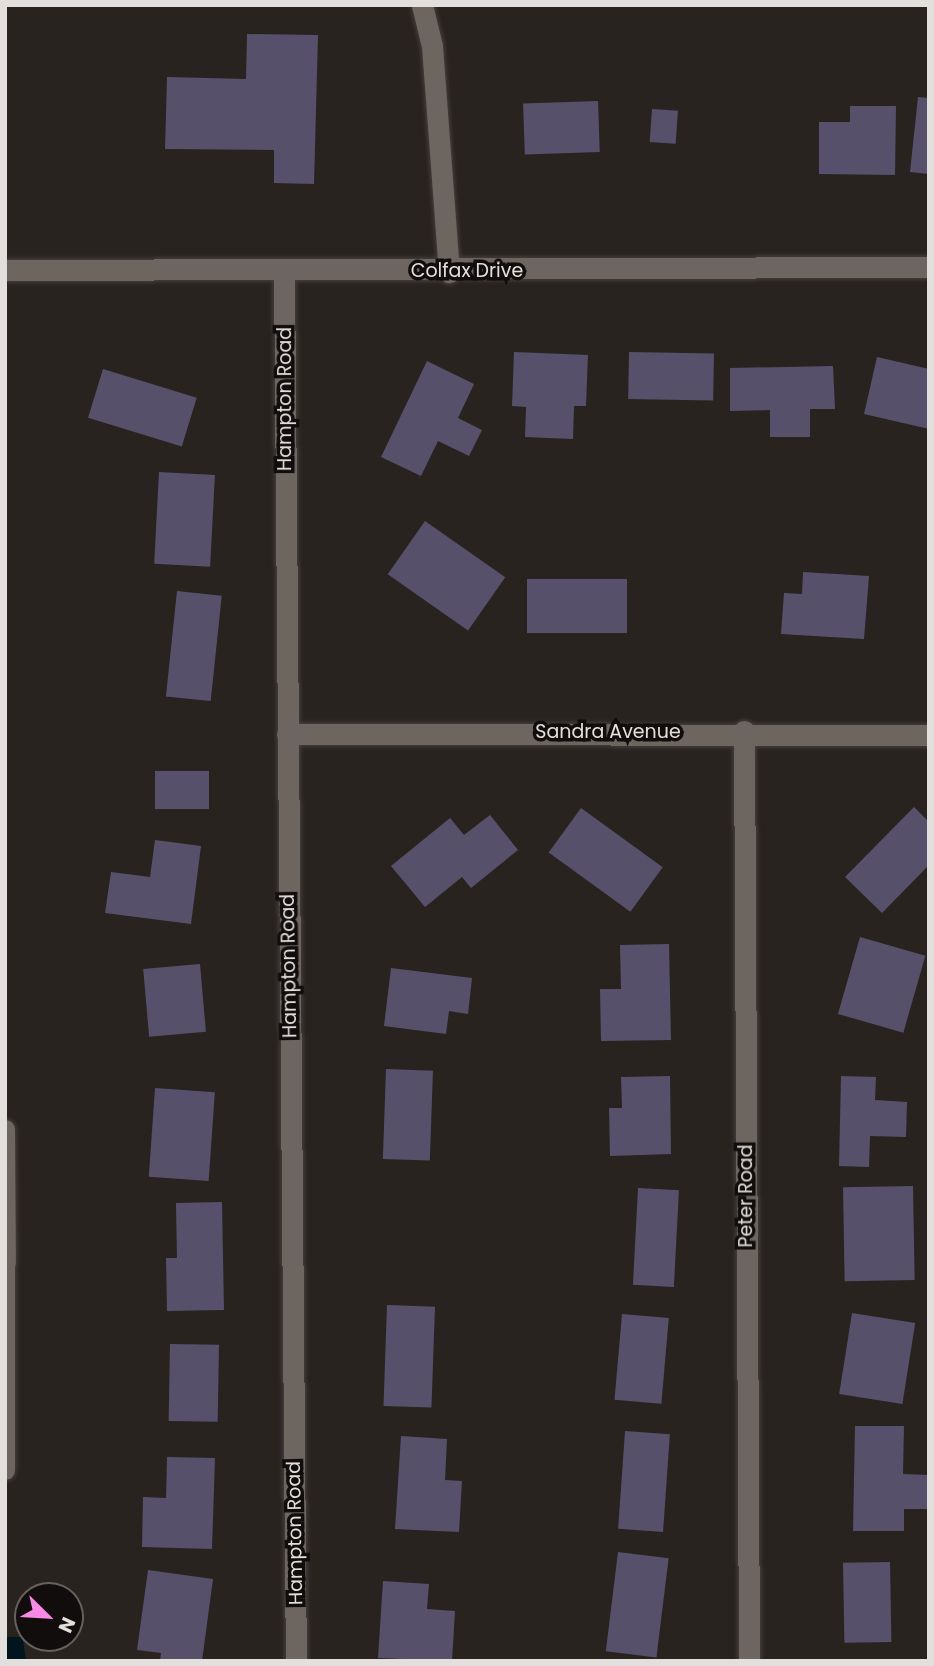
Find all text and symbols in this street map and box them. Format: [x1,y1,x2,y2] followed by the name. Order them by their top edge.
[411,260,523,282] street label: Colfax Drive
[274,327,296,471] street label: Hampton Road
[535,721,681,743] street label: Sandra Avenue
[276,894,302,1038] street label: Hampton Road
[735,1144,757,1248] street label: Peter Road
[282,1461,308,1605] street label: Hampton Road
[14,1582,84,1652] north arrow
[52,1613,82,1637] text: N

